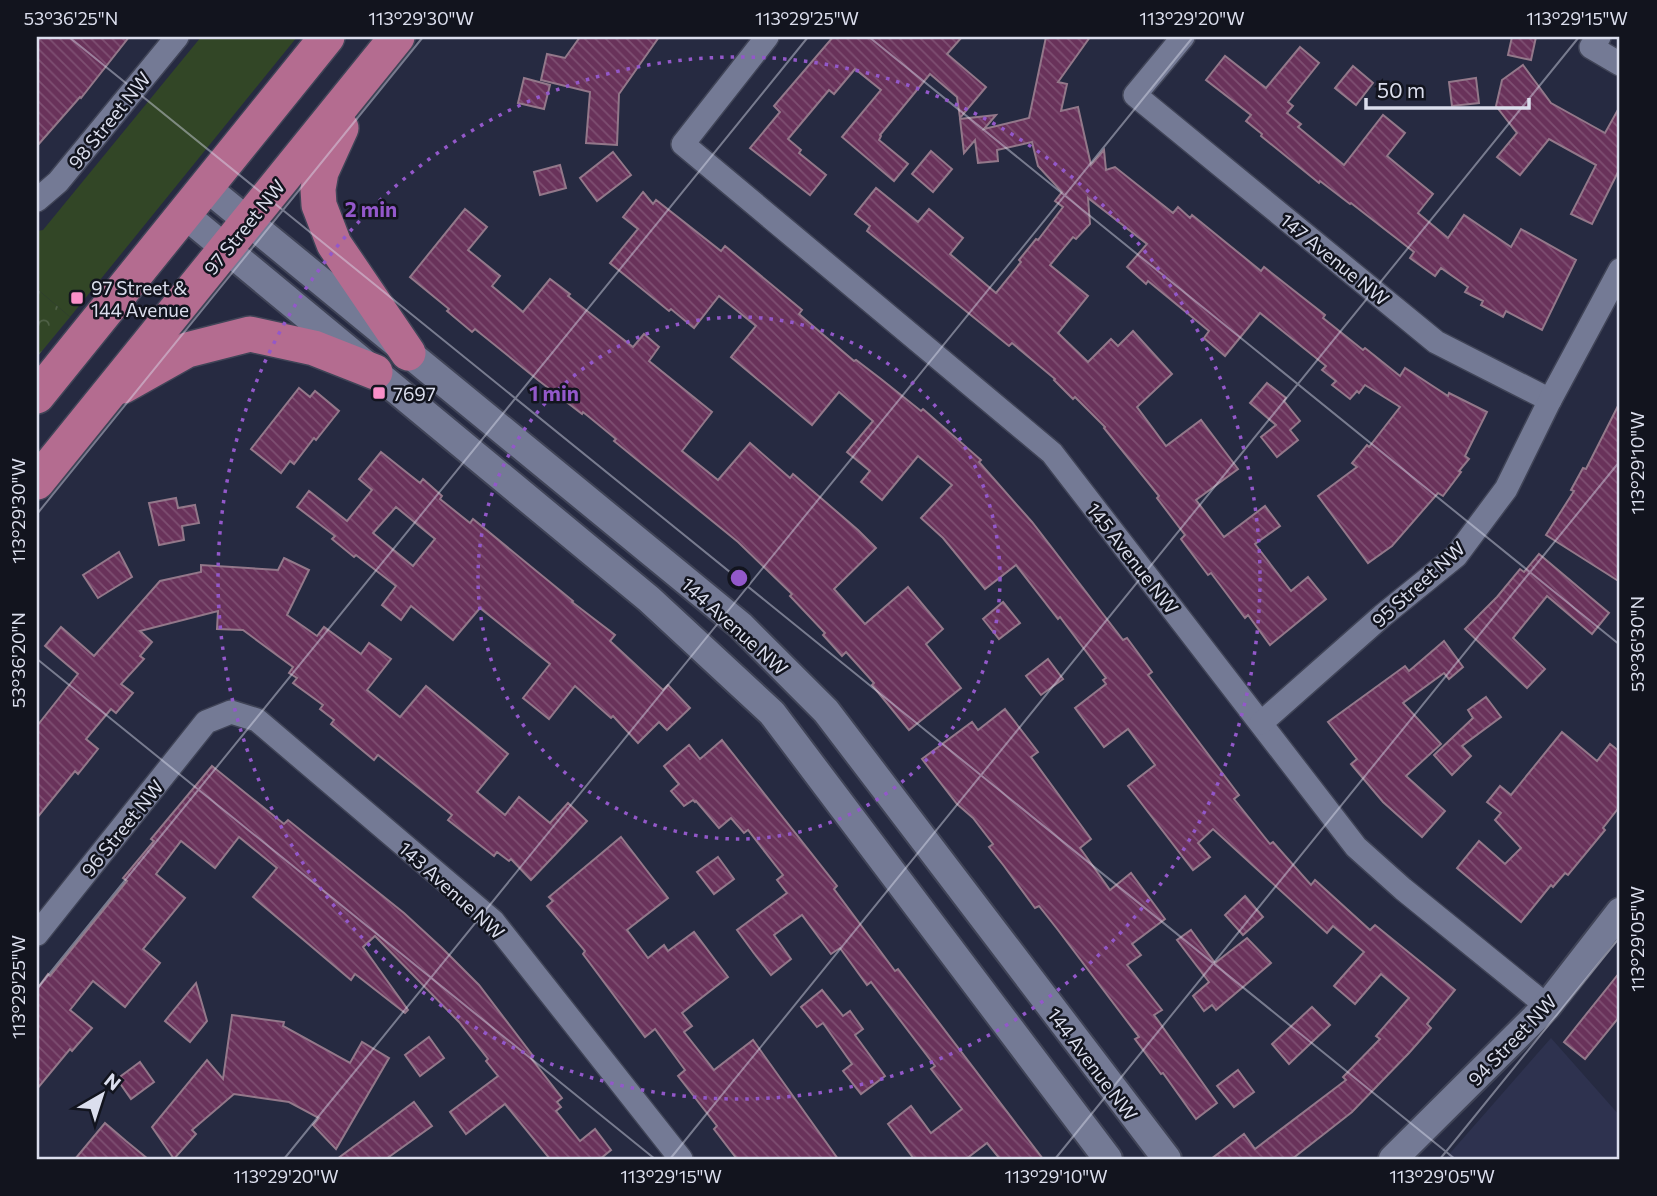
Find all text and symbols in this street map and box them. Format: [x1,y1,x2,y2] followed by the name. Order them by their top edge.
[24,7,118,29] text: 53°36'25"N
[368,7,474,29] text: 113°29'30"W
[755,7,859,29] text: 113°29'25"W
[1139,7,1245,29] text: 113°29'20"W
[1526,7,1628,29] text: 113°29'15"W
[1366,66,1529,110] scale bar
[63,67,155,173] street label: 98 Street NW
[1377,77,1425,102] text: 50 m
[199,175,289,279] street label: 97 Street NW
[345,196,397,221] text: 2 min
[1276,208,1394,310] street label: 147 Avenue NW
[91,276,189,321] place label: 97 Street & 144 Avenue
[69,290,85,306] marker: 97 Street & 144 Avenue
[529,380,579,405] text: 1 min
[393,382,436,405] place label: 7697
[371,385,387,401] marker: 7697
[1626,411,1648,515] text: 113°29'10"W
[7,458,29,564] text: 113°29'30"W
[1082,498,1184,618] street label: 145 Avenue NW
[1367,536,1469,632] street label: 95 Street NW
[727,566,751,590] centre of rings
[677,572,793,680] street label: 144 Avenue NW
[1626,596,1648,692] text: 53°36'30"N
[7,612,29,708] text: 53°36'20"N
[76,775,168,881] street label: 96 Street NW
[394,836,510,944] street label: 143 Avenue NW
[1626,886,1648,992] text: 113°29'05"W
[7,935,29,1039] text: 113°29'25"W
[1463,990,1561,1090] street label: 94 Street NW
[1043,1003,1143,1125] street label: 144 Avenue NW
[66,1060,136,1130] north arrow
[100,1068,126,1095] text: N
[233,1165,339,1187] text: 113°29'20"W
[620,1165,722,1187] text: 113°29'15"W
[1004,1165,1108,1187] text: 113°29'10"W
[1389,1165,1495,1187] text: 113°29'05"W

